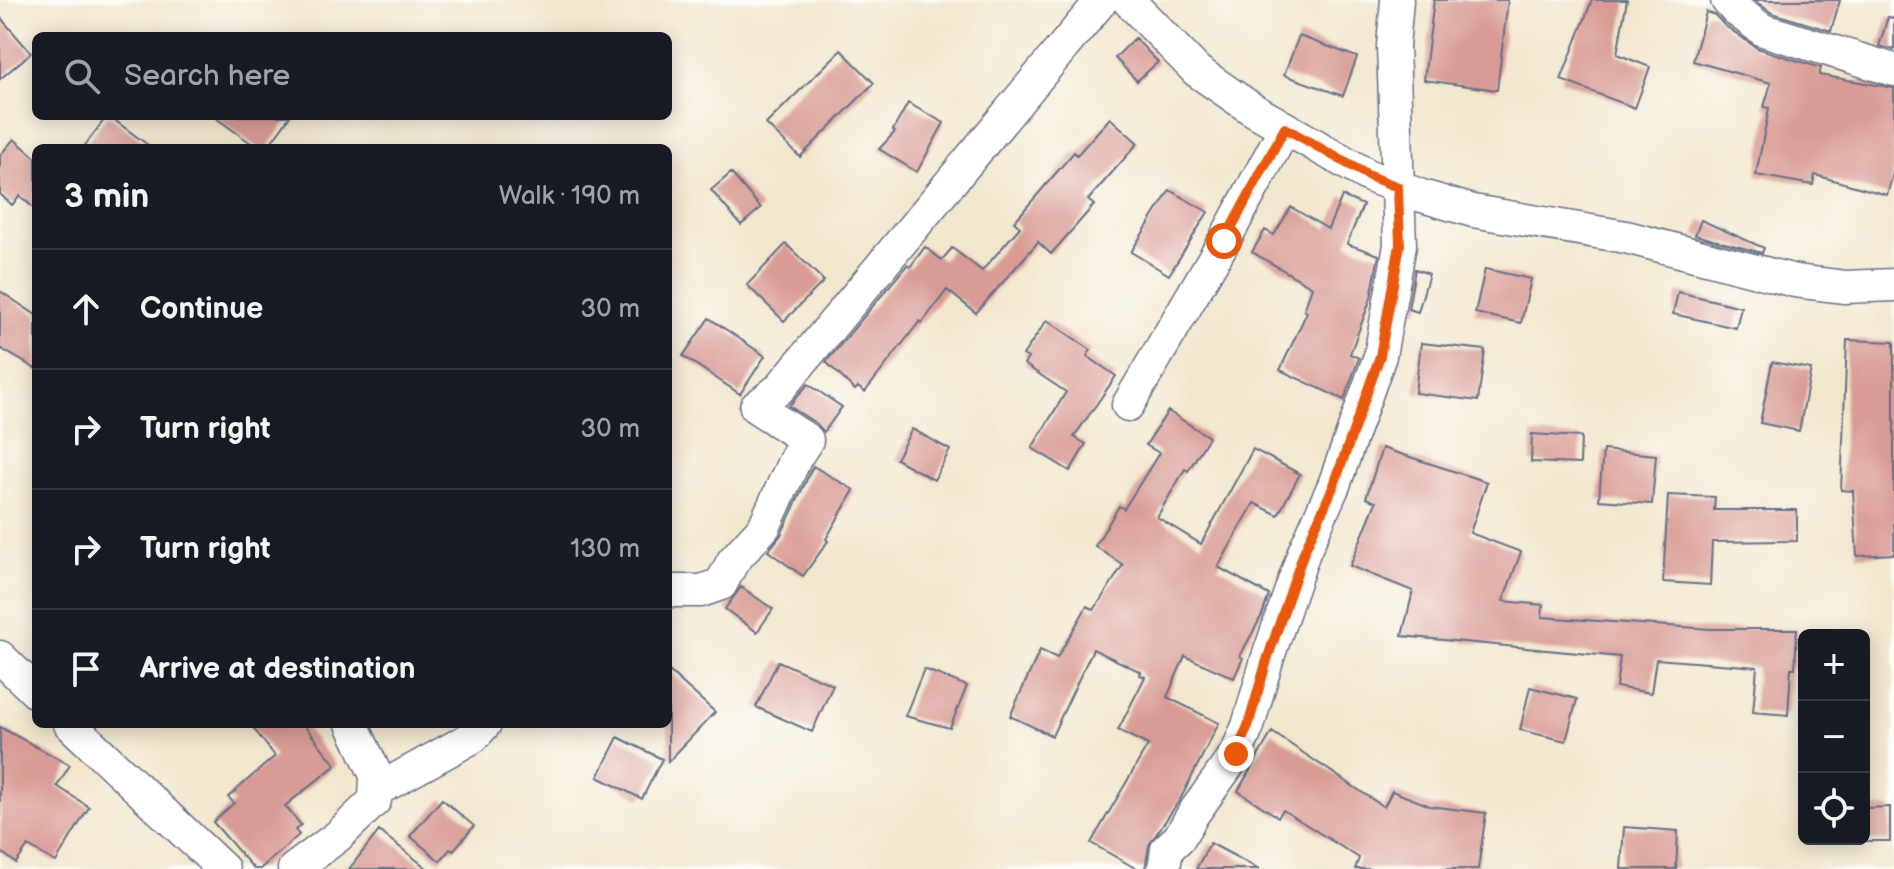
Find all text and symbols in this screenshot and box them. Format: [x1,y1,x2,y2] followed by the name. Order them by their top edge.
[32,32,672,120] search box
[60,54,104,98] icon: search
[124,58,290,94] text: Search here
[64,176,149,217] text: 3 min
[499,181,640,212] text: Walk · 190 m
[1206,223,1242,259] route start
[64,287,108,331] icon: ahead
[140,291,263,327] text: Continue
[580,294,640,325] text: 30 m
[64,407,108,451] icon: right
[140,411,271,447] text: Turn right
[580,414,640,445] text: 30 m
[64,527,108,571] icon: right
[140,531,271,567] text: Turn right
[570,534,640,565] text: 130 m
[1798,629,1870,845] map controls
[1798,629,1870,701] button: +
[64,647,108,691] icon: arrive
[140,651,416,687] text: Arrive at destination
[1798,701,1870,773] button: −
[1218,736,1254,772] route end
[1798,773,1870,845] button: locate

